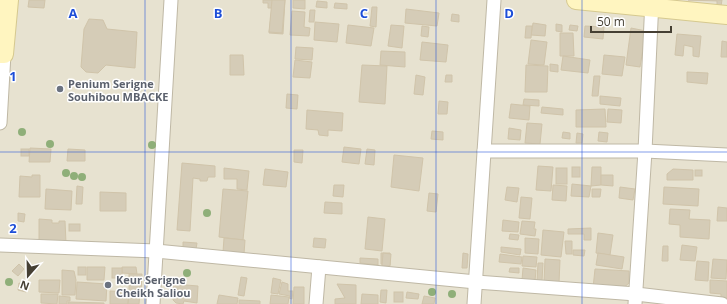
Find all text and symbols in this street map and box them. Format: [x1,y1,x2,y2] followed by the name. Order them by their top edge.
[69,4,78,22] text: A
[214,4,223,22] text: B
[360,4,368,22] text: C
[504,4,514,22] text: D
[591,8,671,34] scale bar
[597,13,625,30] text: 50 m
[9,67,17,85] text: 1
[68,76,168,104] place label: Penium Serigne Souhibou MBACKE
[55,84,65,94] marker: Penium Serigne Souhibou MBACKE
[9,219,17,237] text: 2
[8,256,48,296] north arrow
[116,272,190,300] place label: Keur Serigne Cheikh Saliou
[18,277,31,294] text: N
[103,280,113,290] marker: Keur Serigne Cheikh Saliou

